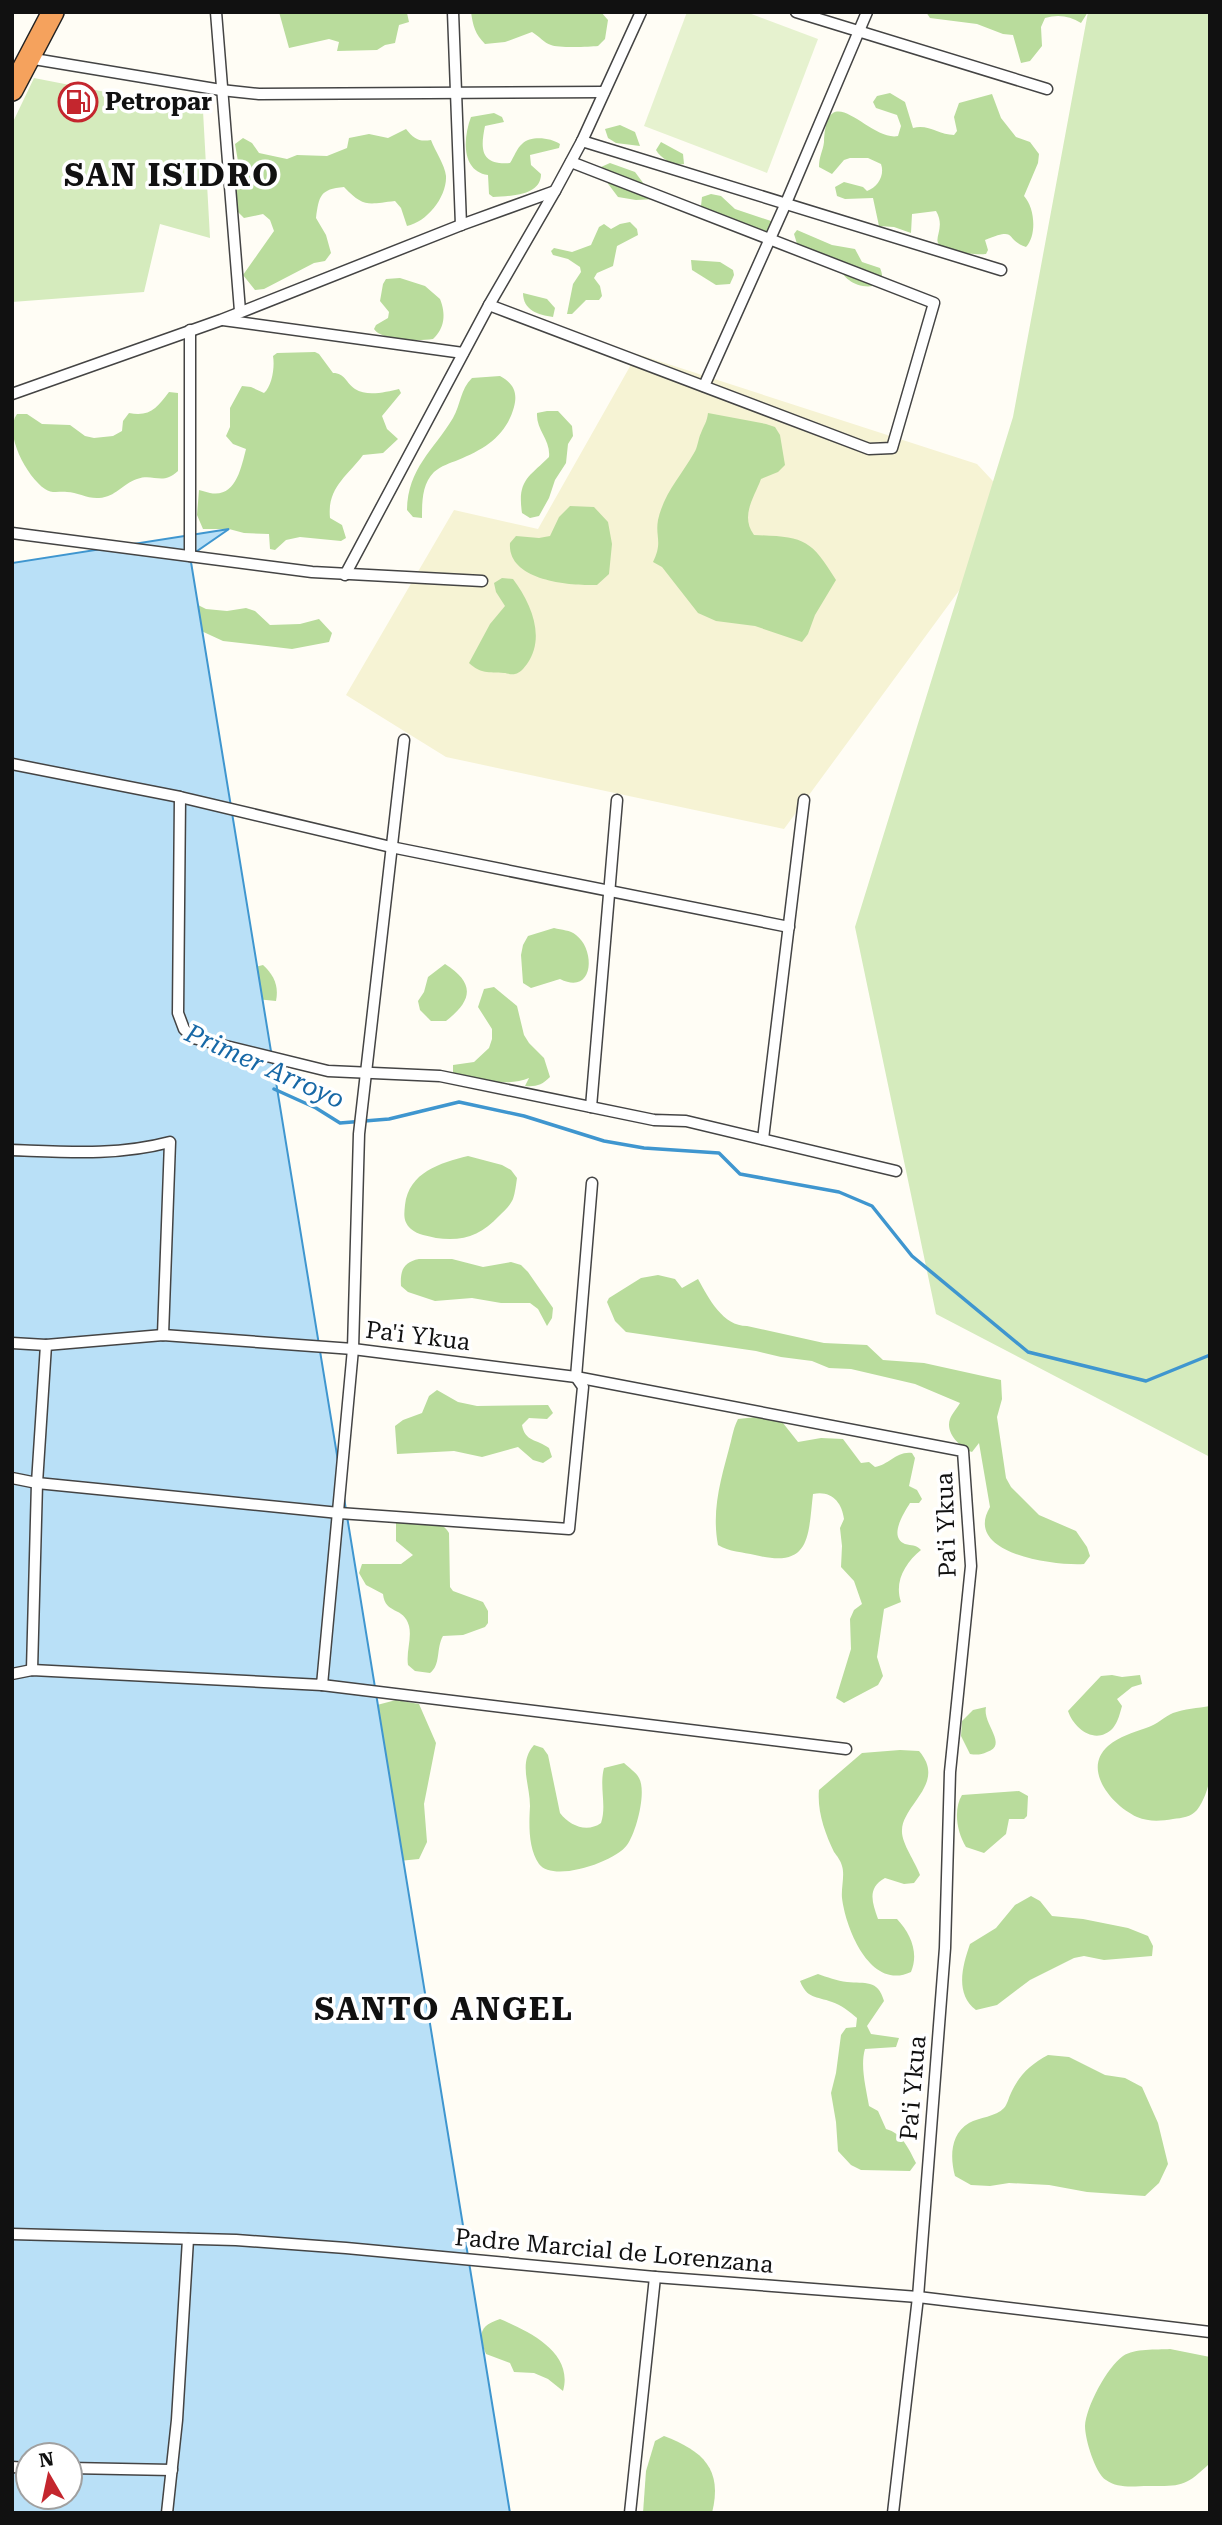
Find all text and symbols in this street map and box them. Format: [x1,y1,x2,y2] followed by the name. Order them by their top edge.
[57,81,99,123] fuel station icon: Petropar
[105,88,212,116] place label: Petropar
[64,156,280,194] district label: SAN ISIDRO
[180,1017,349,1114] water label: Primer Arroyo
[364,1316,472,1356] street label: Pa'i Ykua
[930,1472,962,1578] street label: Pa'i Ykua
[314,1990,574,2028] district label: SANTO ANGEL
[894,2034,932,2142] street label: Pa'i Ykua
[453,2223,775,2279] street label: Padre Marcial de Lorenzana
[14,2441,84,2511] north arrow
[37,2447,56,2472] text: N

